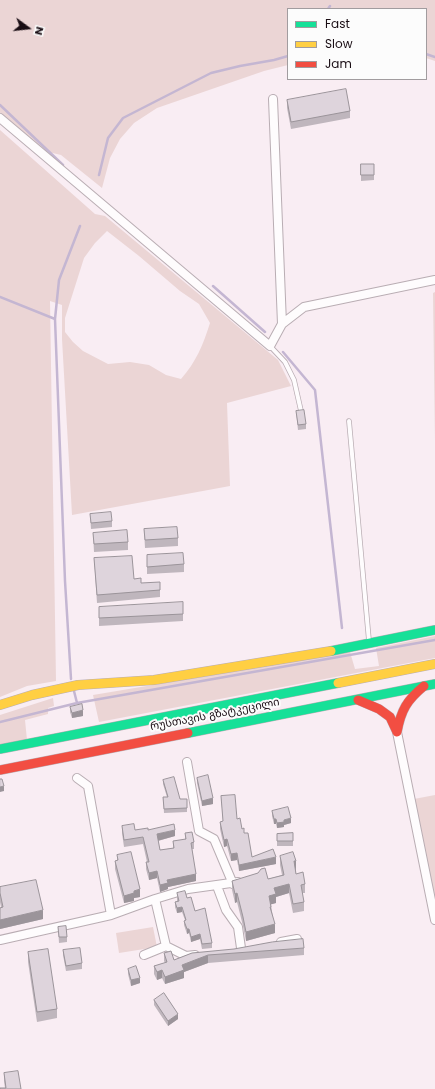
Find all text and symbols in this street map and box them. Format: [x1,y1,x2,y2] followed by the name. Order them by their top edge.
[8,8,48,48] north arrow
[287,8,427,80] legend
[325,15,350,32] text: Fast
[31,25,48,37] text: N
[325,35,353,52] text: Slow
[325,55,352,72] text: Jam
[149,696,281,734] street label: რუსთავის გზატკეცილი

